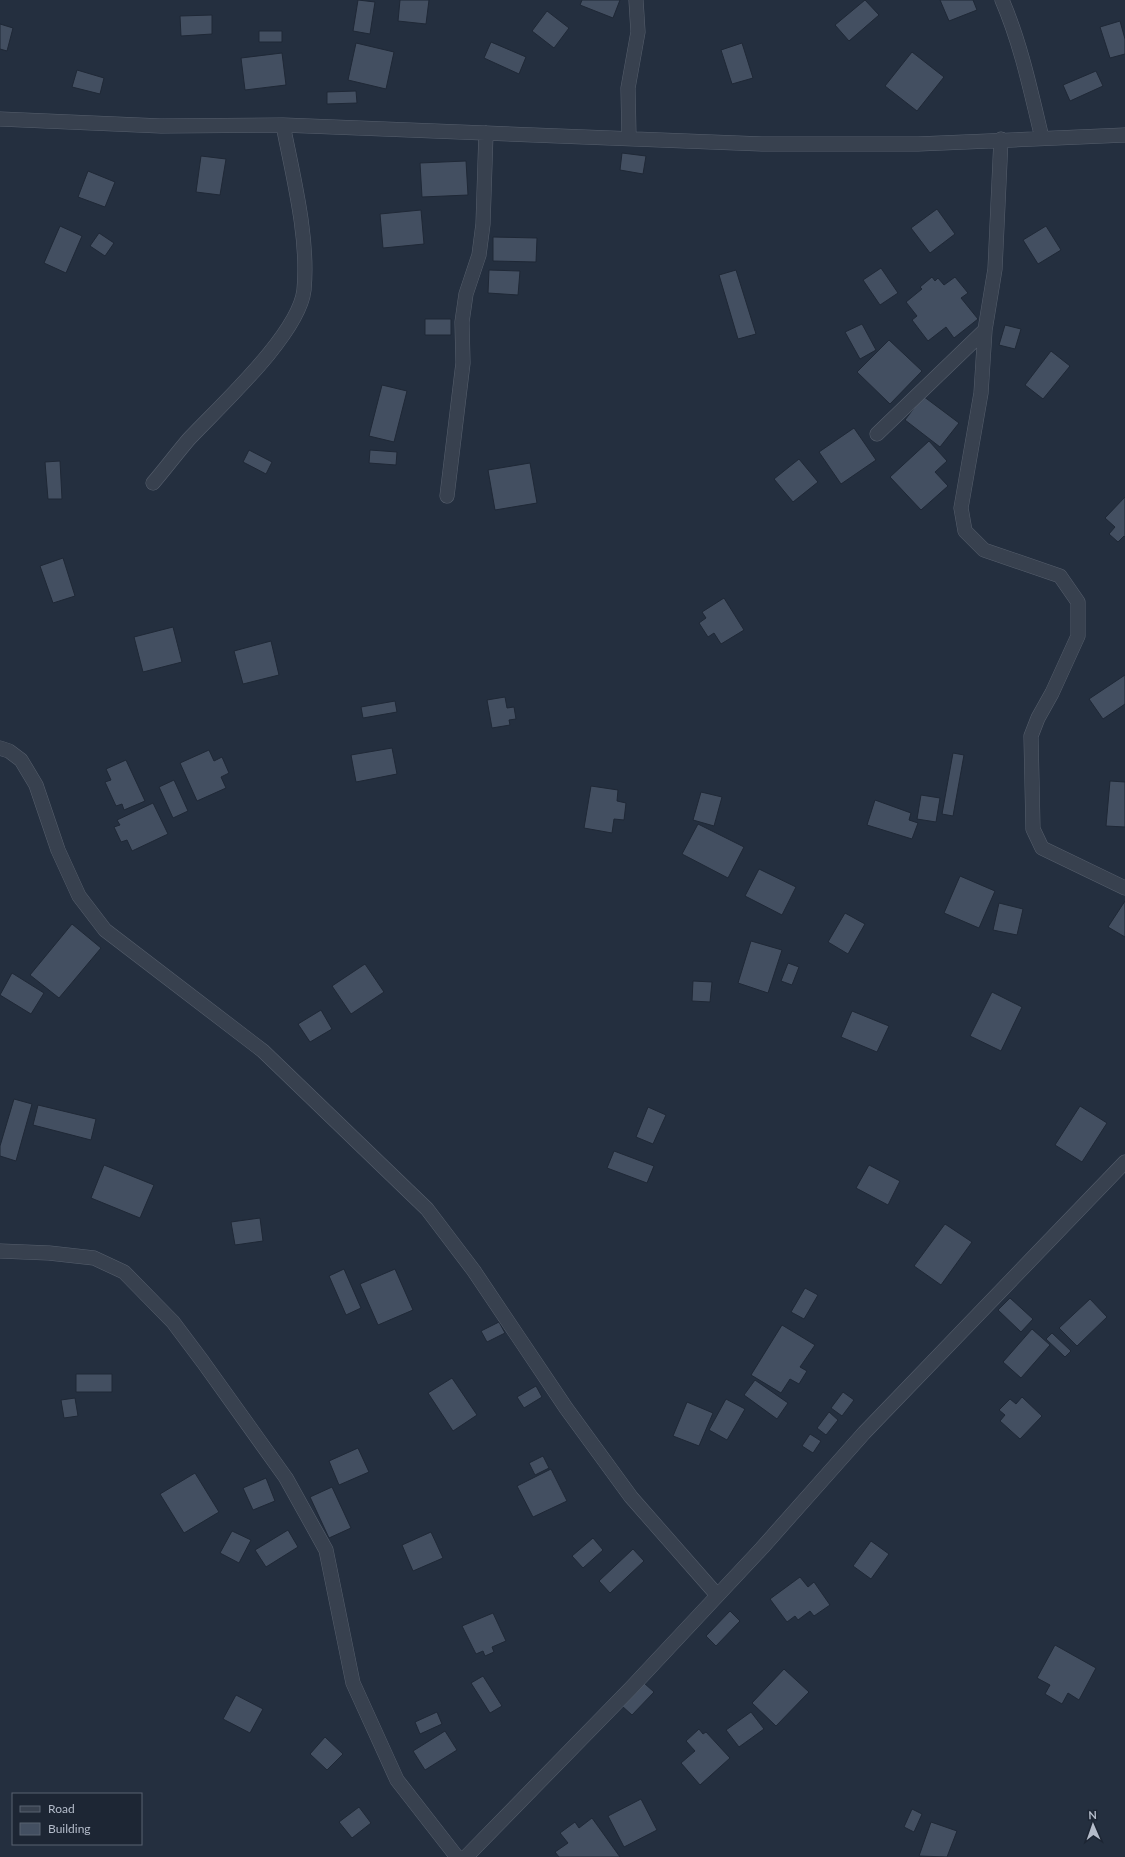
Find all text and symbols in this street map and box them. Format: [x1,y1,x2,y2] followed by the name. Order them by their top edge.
[12,1793,142,1845] legend
[48,1801,75,1816] text: Road
[1073,1805,1113,1845] north arrow
[1088,1808,1097,1821] text: N
[48,1821,91,1836] text: Building

